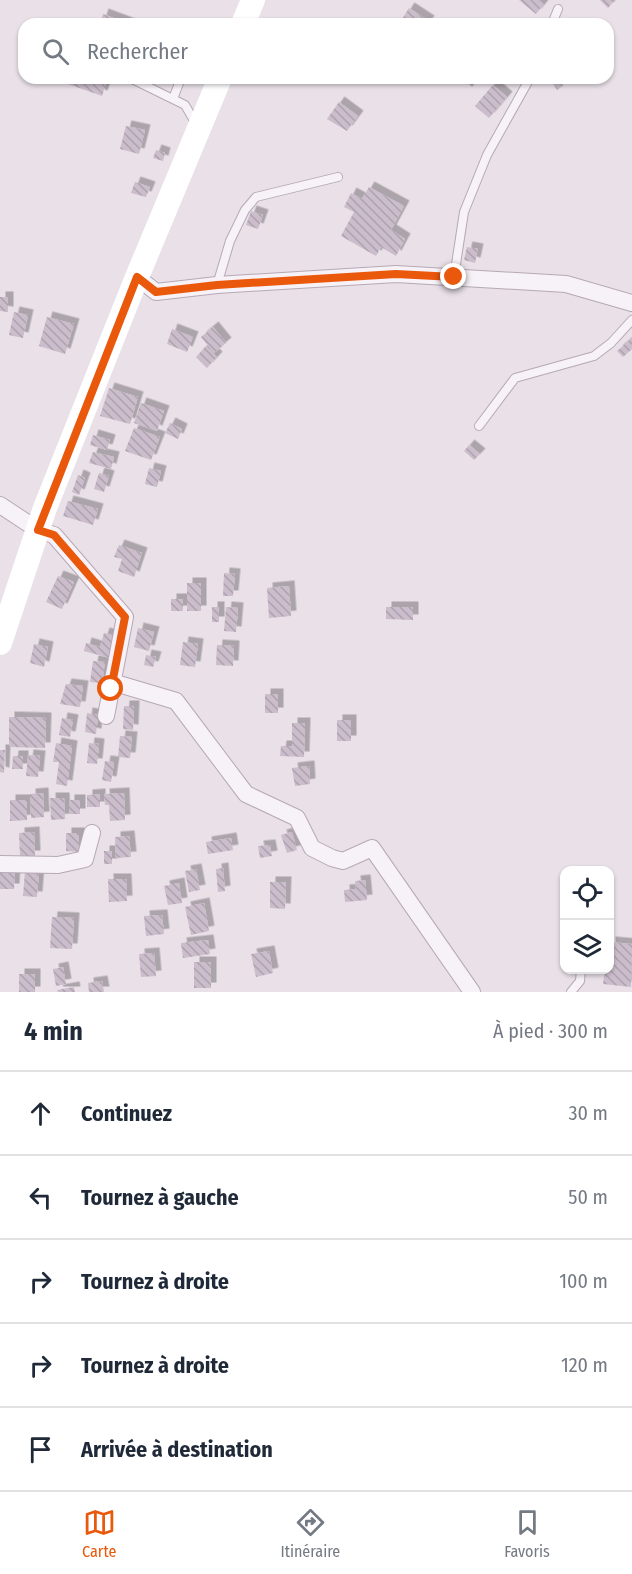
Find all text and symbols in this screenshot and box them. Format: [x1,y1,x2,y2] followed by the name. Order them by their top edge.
[18,18,614,84] search box
[39,35,72,68] icon: search
[87,38,188,65] text: Rechercher
[440,263,466,289] route end
[97,675,123,701] route start
[560,866,614,974] map controls
[560,866,614,920] button: locate
[560,920,614,974] button: layers
[24,1016,83,1047] text: 4 min
[493,1019,608,1043] text: À pied · 300 m
[24,1097,57,1130] icon: ahead
[81,1100,172,1127] text: Continuez
[568,1101,608,1125] text: 30 m
[24,1181,57,1214] icon: left
[81,1184,239,1211] text: Tournez à gauche
[568,1185,608,1209] text: 50 m
[24,1265,57,1298] icon: right
[81,1268,229,1295] text: Tournez à droite
[559,1269,608,1293] text: 100 m
[24,1349,57,1382] icon: right
[81,1352,229,1379] text: Tournez à droite
[561,1353,608,1377] text: 120 m
[24,1433,57,1466] icon: arrive
[81,1436,273,1463] text: Arrivée à destination
[82,1506,116,1561] tab: Carte
[280,1506,340,1561] tab: Itinéraire
[504,1506,550,1561] tab: Favoris

